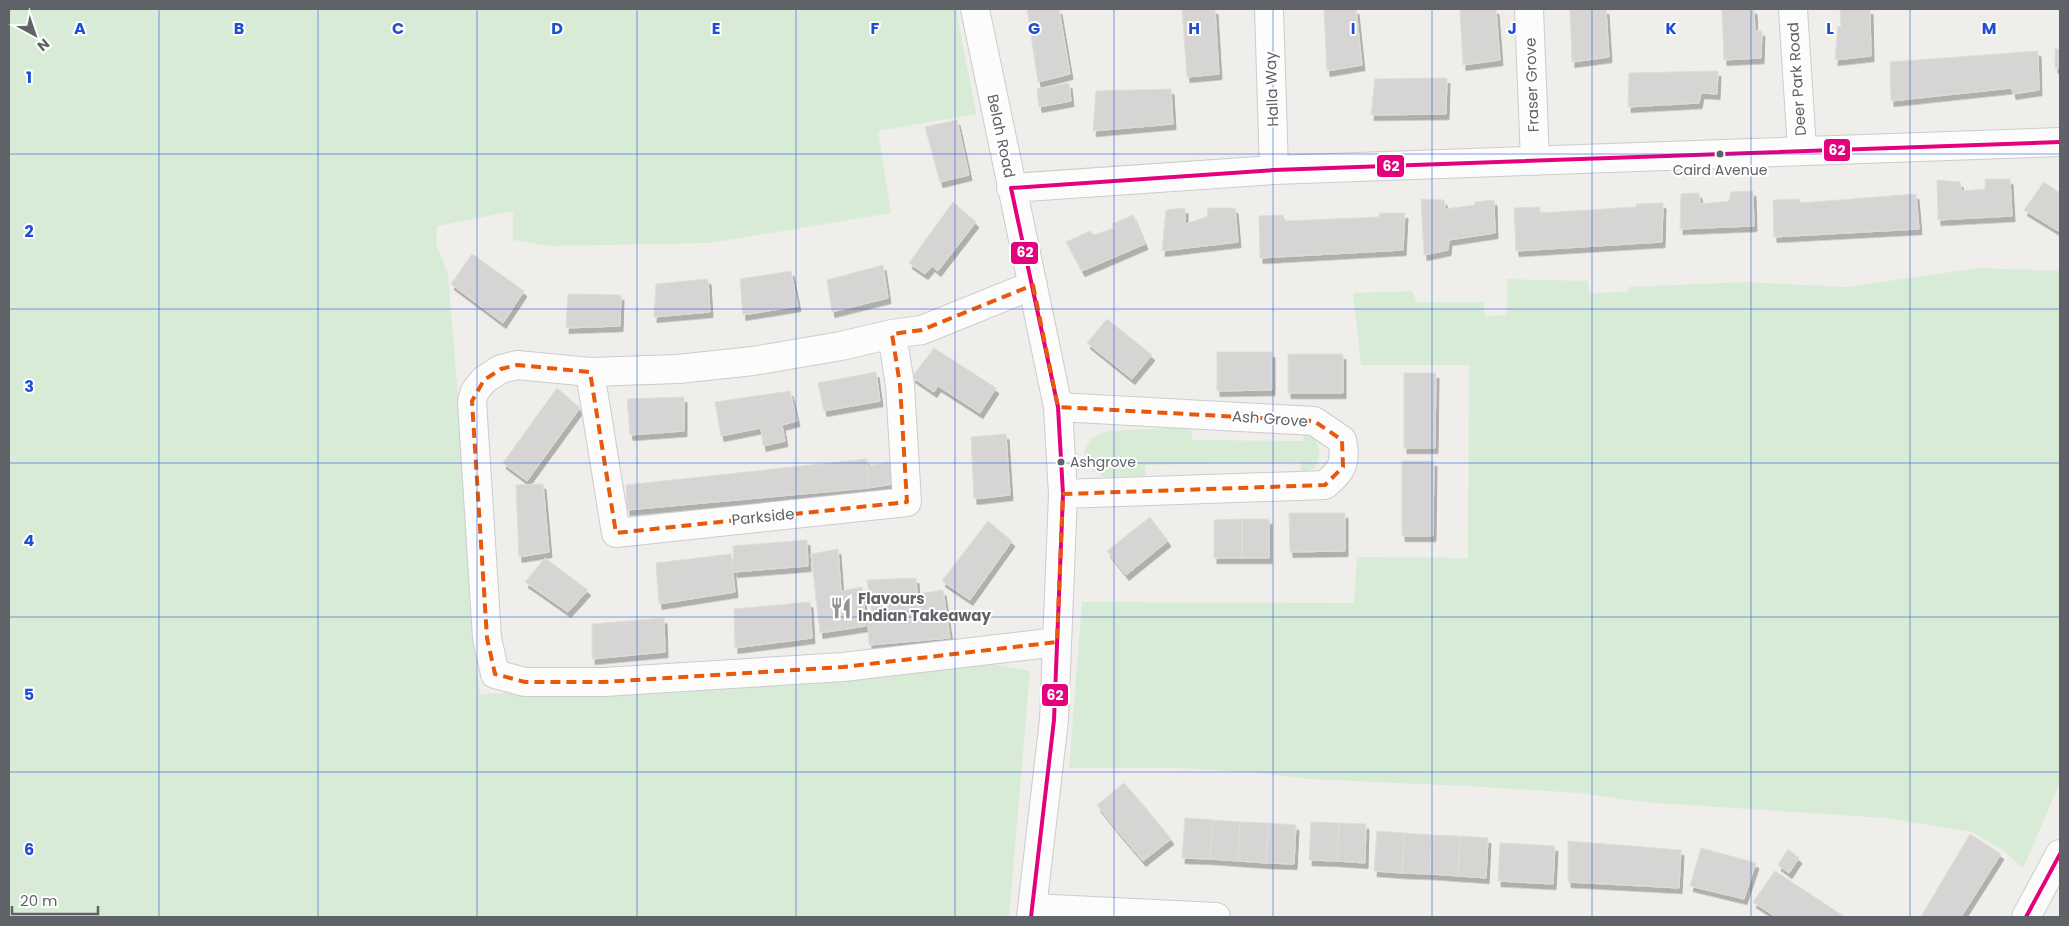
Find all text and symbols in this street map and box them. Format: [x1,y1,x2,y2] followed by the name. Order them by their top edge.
[10,10,60,60] north arrow
[74,17,86,40] text: A
[234,17,244,40] text: B
[392,17,404,40] text: C
[551,17,563,40] text: D
[712,17,720,40] text: E
[871,17,880,40] text: F
[1028,17,1040,40] text: G
[1188,17,1200,40] text: H
[1351,17,1355,40] text: I
[1507,17,1517,40] text: J
[1665,17,1677,40] text: K
[1826,17,1834,40] text: L
[1982,17,1996,40] text: M
[1782,21,1811,137] street label: Deer Park Road
[33,34,54,56] text: N
[1519,37,1544,133] street label: Fraser Grove
[1260,50,1283,127] street label: Halla Way
[26,66,32,89] text: 1
[982,92,1021,180] street label: Belah Road
[1823,138,1851,162] line badge: 62
[1829,140,1845,160] text: 62
[1715,149,1725,159] marker: Caird Avenue
[1376,154,1405,178] line badge: 62
[1383,156,1399,176] text: 62
[1673,160,1768,180] place label: Caird Avenue
[24,220,34,243] text: 2
[1010,241,1039,265] line badge: 62
[1017,242,1033,262] text: 62
[24,375,34,398] text: 3
[1231,405,1309,432] street label: Ash Grove
[1070,452,1136,472] place label: Ashgrove
[1056,457,1066,467] marker: Ashgrove
[730,503,795,530] street label: Parkside
[24,529,35,552] text: 4
[858,588,992,626] place label: Flavours Indian Takeaway
[828,595,854,621] restaurant icon: Flavours Indian Takeaway
[24,683,34,706] text: 5
[1041,683,1069,707] line badge: 62
[1047,685,1063,705] text: 62
[24,838,34,861] text: 6
[12,884,99,916] scale bar
[20,890,58,911] text: 20 m

